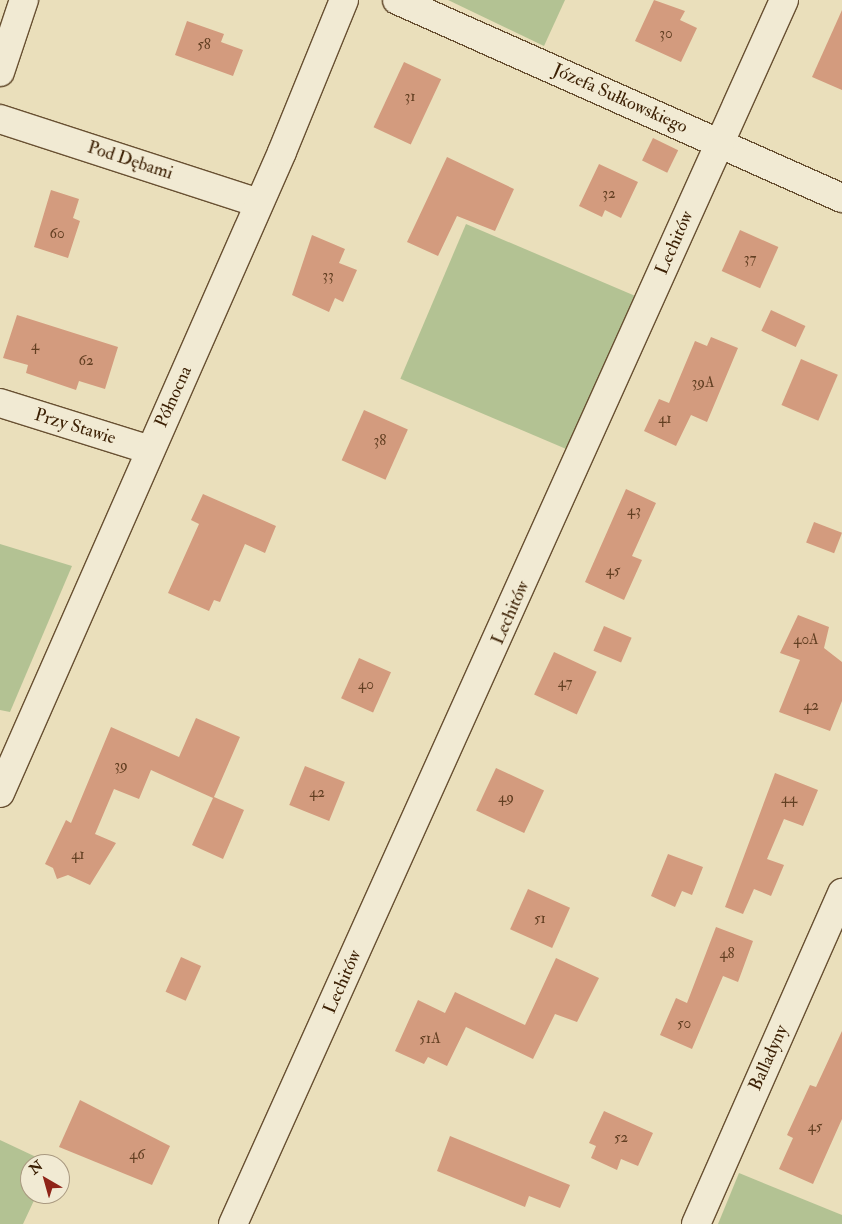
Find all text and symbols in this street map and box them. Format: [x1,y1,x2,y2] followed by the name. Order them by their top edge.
[659,25,673,43] house number: 30
[197,36,211,54] house number: 58
[549,60,691,138] street label: Józefa Sułkowskiego
[404,88,416,106] house number: 31
[85,137,175,185] street label: Pod Dębami
[602,185,616,203] house number: 32
[651,208,699,278] street label: Lechitów
[49,225,65,243] house number: 60
[744,250,756,268] house number: 37
[322,267,334,285] house number: 33
[31,337,39,355] house number: 4
[78,352,94,370] house number: 62
[151,363,197,431] street label: Północna
[692,374,714,392] house number: 39A
[32,404,118,450] street label: Przy Stawie
[658,410,672,428] house number: 41
[374,432,386,450] house number: 38
[627,502,641,520] house number: 43
[606,562,620,580] house number: 45
[487,578,535,648] street label: Lechitów
[793,631,819,649] house number: 40A
[558,674,572,692] house number: 47
[358,676,374,694] house number: 40
[803,697,819,715] house number: 42
[114,757,128,775] house number: 39
[309,784,325,802] house number: 42
[498,789,514,807] house number: 49
[781,790,797,808] house number: 44
[71,846,85,864] house number: 41
[534,910,546,928] house number: 51
[719,945,735,963] house number: 48
[319,947,367,1017] street label: Lechitów
[677,1015,691,1033] house number: 50
[745,1022,793,1094] street label: Balladyny
[419,1030,441,1048] house number: 51A
[808,1118,822,1136] house number: 45
[614,1129,628,1147] house number: 52
[129,1146,145,1164] house number: 46
[20,1154,70,1204] north arrow
[26,1157,46,1178] text: N

